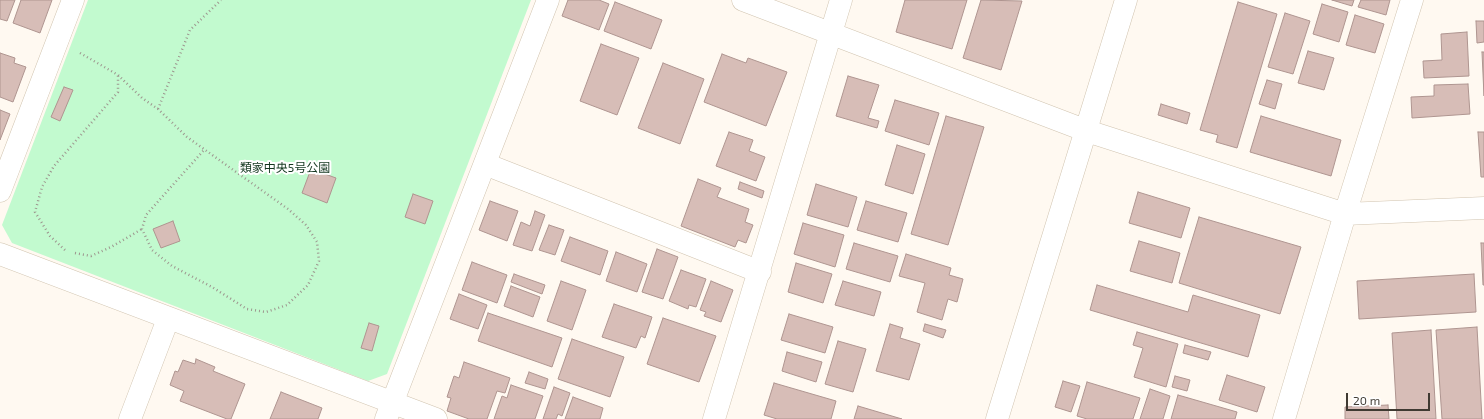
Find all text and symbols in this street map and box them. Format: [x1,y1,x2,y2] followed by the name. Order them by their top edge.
[240,161,330,175] park label: 類家中央5号公園
[1348,385,1432,411] scale bar
[1353,393,1380,407] text: 20 m

